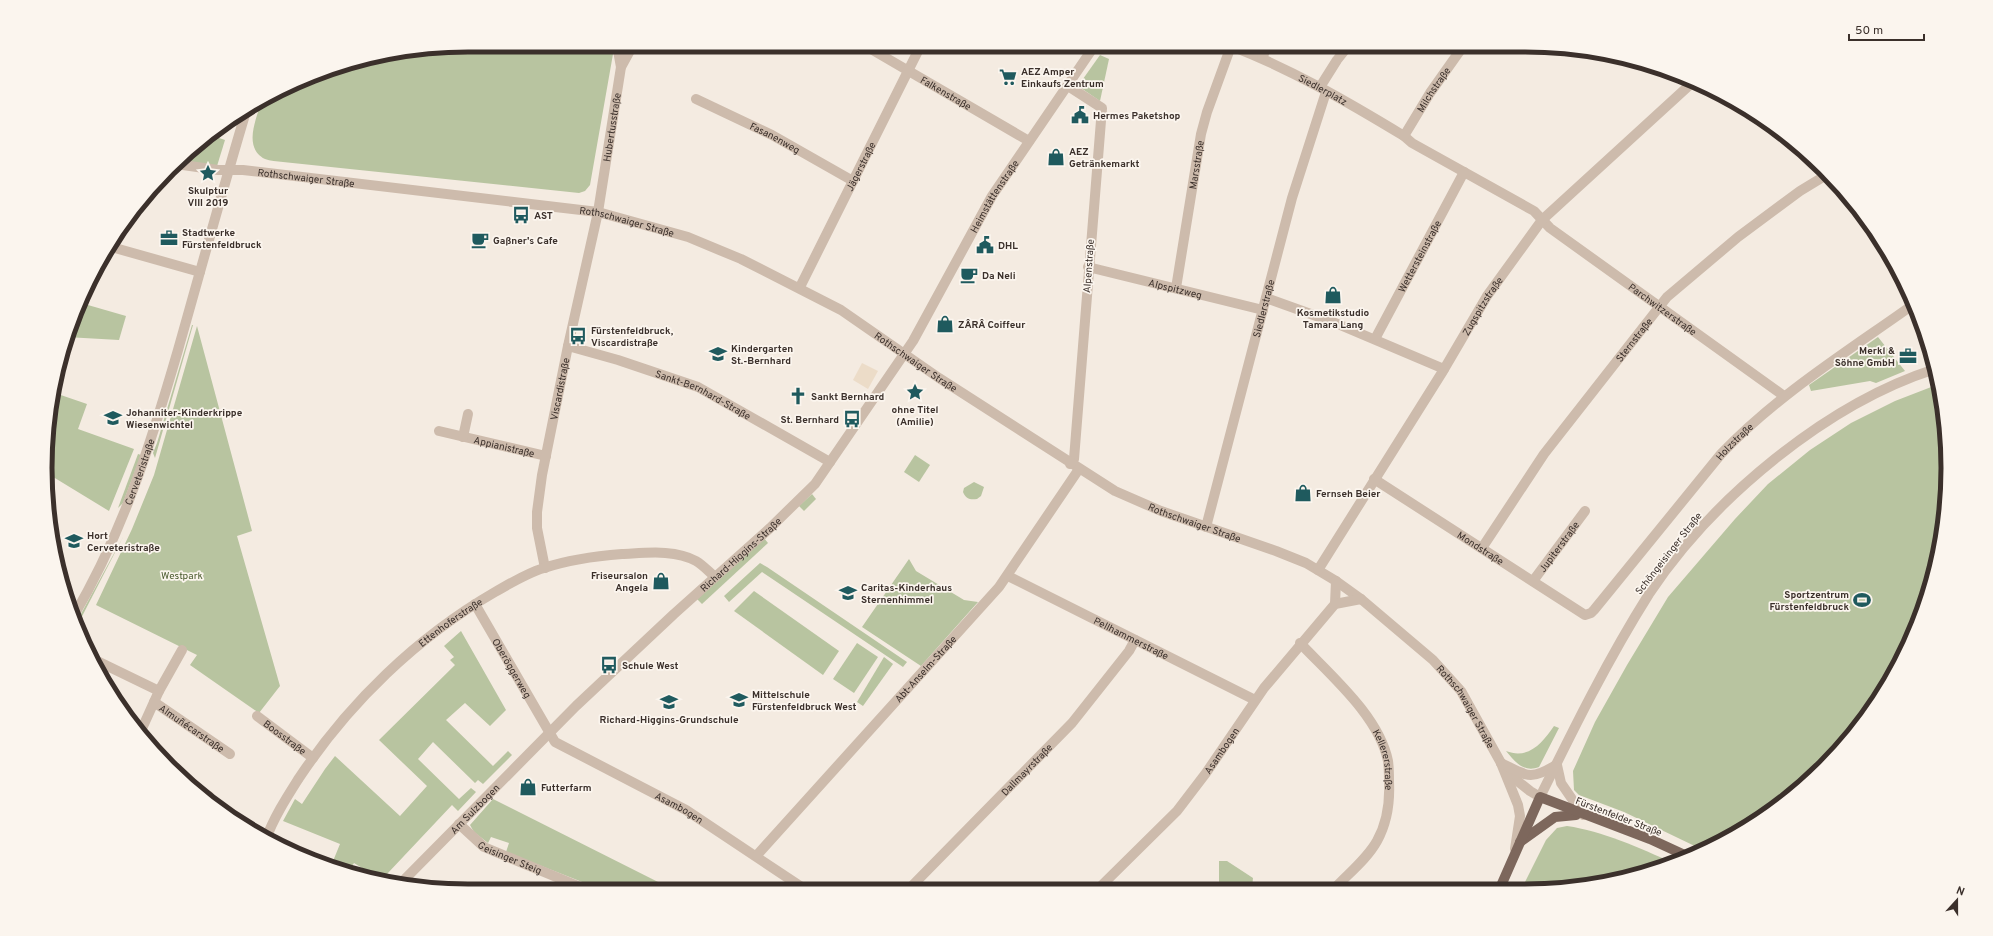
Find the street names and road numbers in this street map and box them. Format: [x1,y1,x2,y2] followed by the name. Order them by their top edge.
[1415,65,1454,115] street label: Milchstraße
[1296,72,1349,109] street label: Siedlerplatz
[918,74,973,114] street label: Falkenstraße
[601,92,625,163] street label: Hubertusstraße
[747,120,802,157] street label: Fasanenweg
[1187,139,1208,190] street label: Marsstraße
[844,140,879,194] street label: Jägerstraße
[968,158,1023,236] street label: Heimstättenstraße
[257,167,355,191] street label: Rothschwaiger Straße
[578,205,675,241] street label: Rothschwaiger Straße
[1396,218,1445,295] street label: Wettersteinstraße
[1081,239,1098,294] street label: Alpenstraße
[1460,275,1507,338] street label: Zugspitzstraße
[1147,277,1203,303] street label: Alpspitzweg
[1251,278,1278,339] street label: Siedlerstraße
[1625,281,1699,339] street label: Parchwitzerstraße
[1614,316,1656,365] street label: Sternstraße
[871,330,959,396] street label: Rothschwaiger Straße
[548,357,573,422] street label: Viscardistraße
[653,368,753,424] street label: Sankt-Bernhard-Straße
[1713,421,1757,464] street label: Holzstraße
[472,434,536,461] street label: Appianistraße
[123,437,159,507] street label: Cerveteristraße
[1146,501,1242,546] street label: Rothschwaiger Straße
[1633,510,1705,598] street label: Schöngeisinger Straße
[698,515,785,595] street label: Richard-Higgins-Straße
[1537,519,1583,575] street label: Jupiterstraße
[1454,529,1506,569] street label: Mondstraße
[416,596,485,651] street label: Ettenhoferstraße
[1091,615,1170,664] street label: Pellhammerstraße
[893,633,960,706] street label: Abt-Anselm-Straße
[488,637,533,701] street label: Oberöggerweg
[1433,663,1497,751] street label: Rothschwaiger Straße
[156,702,226,756] street label: Almuñécarstraße
[260,718,308,759] street label: Boosstraße
[1202,726,1243,777] street label: Asambogen
[1369,727,1394,791] street label: Kellererstraße
[999,742,1056,799] street label: Dallmayrstraße
[448,782,503,837] street label: Am Sulzbogen
[652,790,705,828] street label: Asambogen
[1573,795,1664,840] street label: Fürstenfelder Straße
[474,839,543,878] street label: Geisinger Steig

